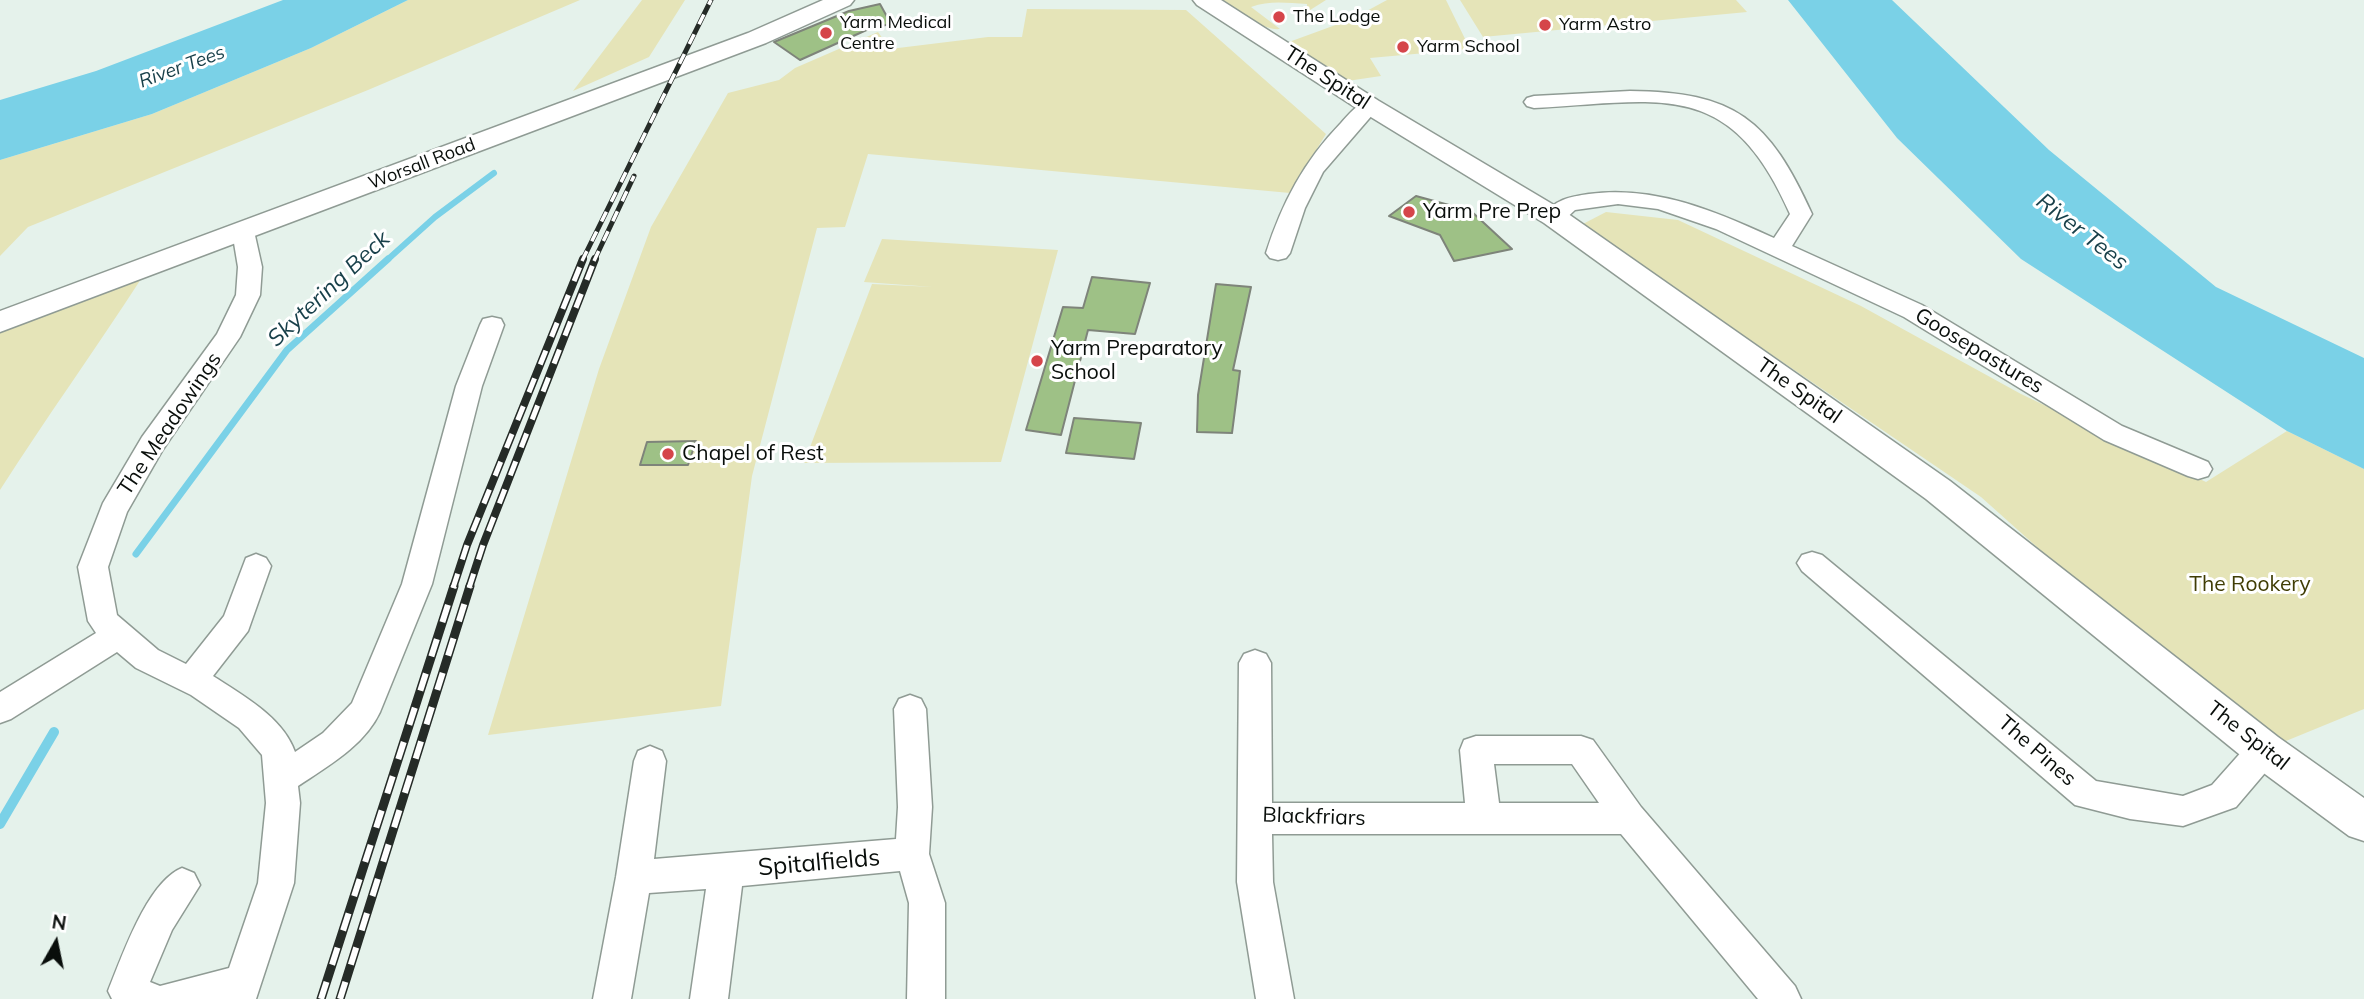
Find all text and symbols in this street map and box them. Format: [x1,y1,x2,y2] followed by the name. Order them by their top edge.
[1293,6,1380,28] place label: The Lodge
[1271,9,1287,25] marker: The Lodge
[840,12,952,54] place label: Yarm Medical Centre
[1559,14,1651,36] place label: Yarm Astro
[1537,17,1553,33] marker: Yarm Astro
[818,25,834,41] marker: Yarm Medical Centre
[1417,36,1520,58] place label: Yarm School
[1395,39,1411,55] marker: Yarm School
[136,41,228,93] water label: River Tees
[1279,41,1375,115] street label: The Spital
[365,134,479,194] street label: Worsall Road
[2031,188,2133,276] water label: River Tees
[1423,199,1561,225] place label: Yarm Pre Prep
[1401,204,1417,220] marker: Yarm Pre Prep
[262,225,396,353] water label: Skytering Beck
[1910,303,2048,399] street label: Goosepastures
[1051,336,1223,386] place label: Yarm Preparatory School
[113,348,227,500] street label: The Meadowings
[1029,353,1045,369] marker: Yarm Preparatory School
[1752,353,1846,429] street label: The Spital
[682,441,824,467] place label: Chapel of Rest
[660,446,676,462] marker: Chapel of Rest
[2189,572,2311,598] park label: The Rookery
[2202,696,2294,776] street label: The Spital
[1993,710,2081,792] street label: The Pines
[1262,803,1366,831] street label: Blackfriars
[757,843,881,883] street label: Spitalfields
[21,908,91,978] north arrow
[50,909,68,935] text: N

